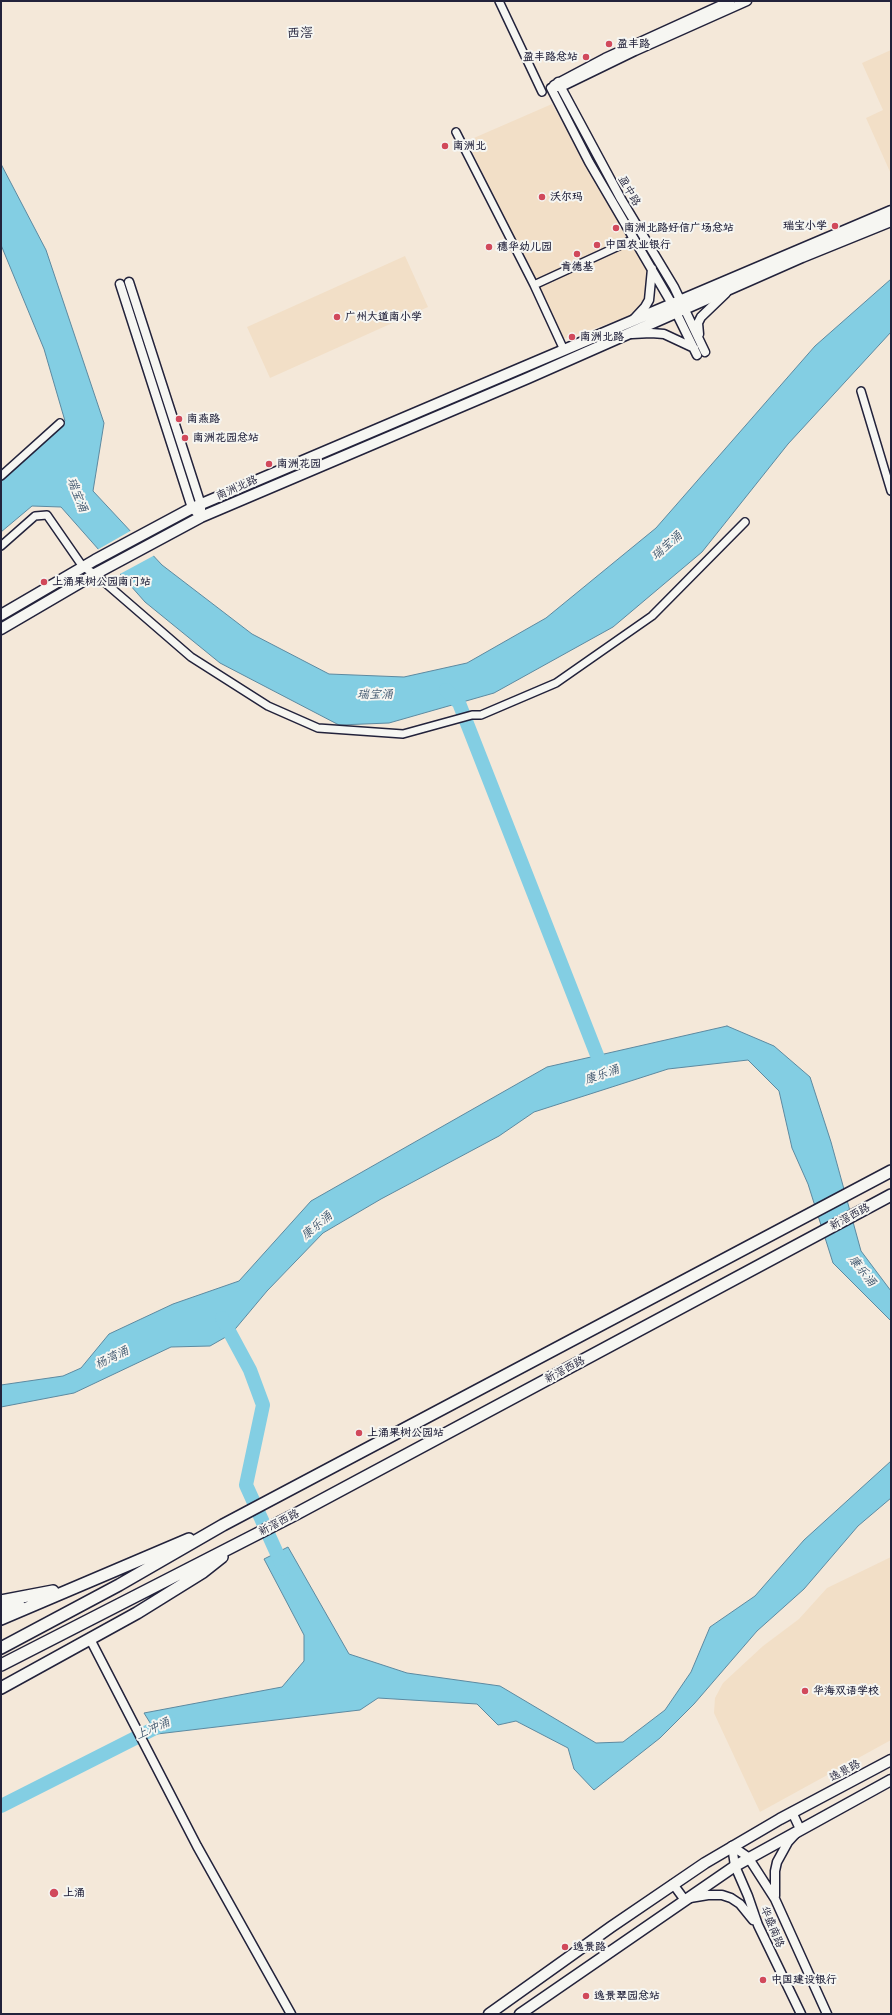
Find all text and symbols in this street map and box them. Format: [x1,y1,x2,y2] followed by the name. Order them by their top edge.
[287,26,313,42] district label: 西滘
[617,37,650,51] place label: 盈丰路
[604,39,614,49] marker: 盈丰路
[523,50,578,64] place label: 盈丰路总站
[581,52,591,62] marker: 盈丰路总站
[453,139,486,153] place label: 南洲北
[440,141,450,151] marker: 南洲北
[615,173,643,209] street label: 盈中路
[550,190,583,204] place label: 沃尔玛
[537,192,547,202] marker: 沃尔玛
[783,219,827,233] place label: 瑞宝小学
[624,221,734,235] place label: 南洲北路好信广场总站
[830,221,840,231] marker: 瑞宝小学
[611,223,621,233] marker: 南洲北路好信广场总站
[605,238,671,252] place label: 中国农业银行
[497,240,552,254] place label: 穗华幼儿园
[592,240,602,250] marker: 中国农业银行
[484,242,494,252] marker: 穗华幼儿园
[572,249,582,259] marker: 肯德基
[561,260,593,274] place label: 肯德基
[345,310,422,324] place label: 广州大道南小学
[332,312,342,322] marker: 广州大道南小学
[580,330,624,344] place label: 南洲北路
[567,332,577,342] marker: 南洲北路
[187,412,220,426] place label: 南燕路
[174,414,184,424] marker: 南燕路
[193,431,259,445] place label: 南洲花园总站
[180,433,190,443] marker: 南洲花园总站
[277,457,321,471] place label: 南洲花园
[264,459,274,469] marker: 南洲花园
[214,473,260,503] street label: 南洲北路
[64,476,90,514] water label: 瑞宝涌
[649,529,685,563] water label: 瑞宝涌
[52,575,151,589] place label: 上涌果树公园南门站
[39,577,49,587] marker: 上涌果树公园南门站
[357,688,393,702] water label: 瑞宝涌
[583,1062,621,1088] water label: 康乐涌
[827,1201,873,1233] street label: 新滘西路
[299,1209,335,1243] water label: 康乐涌
[845,1252,879,1290] water label: 康乐涌
[93,1344,131,1372] water label: 杨湾涌
[542,1354,588,1386] street label: 新滘西路
[367,1426,444,1440] place label: 上涌果树公园站
[354,1428,364,1438] marker: 上涌果树公园站
[256,1507,302,1539] street label: 新滘西路
[813,1684,879,1698] place label: 华海双语学校
[800,1686,810,1696] marker: 华海双语学校
[134,1715,172,1743] water label: 上冲涌
[827,1757,863,1785] street label: 逸景路
[63,1886,85,1900] place label: 上涌
[48,1887,60,1899] marker: 上涌
[757,1904,787,1950] street label: 华盛南路
[573,1940,606,1954] place label: 逸景路
[560,1942,570,1952] marker: 逸景路
[771,1973,837,1987] place label: 中国建设银行
[758,1975,768,1985] marker: 中国建设银行
[594,1989,660,2003] place label: 逸景翠园总站
[581,1991,591,2001] marker: 逸景翠园总站

